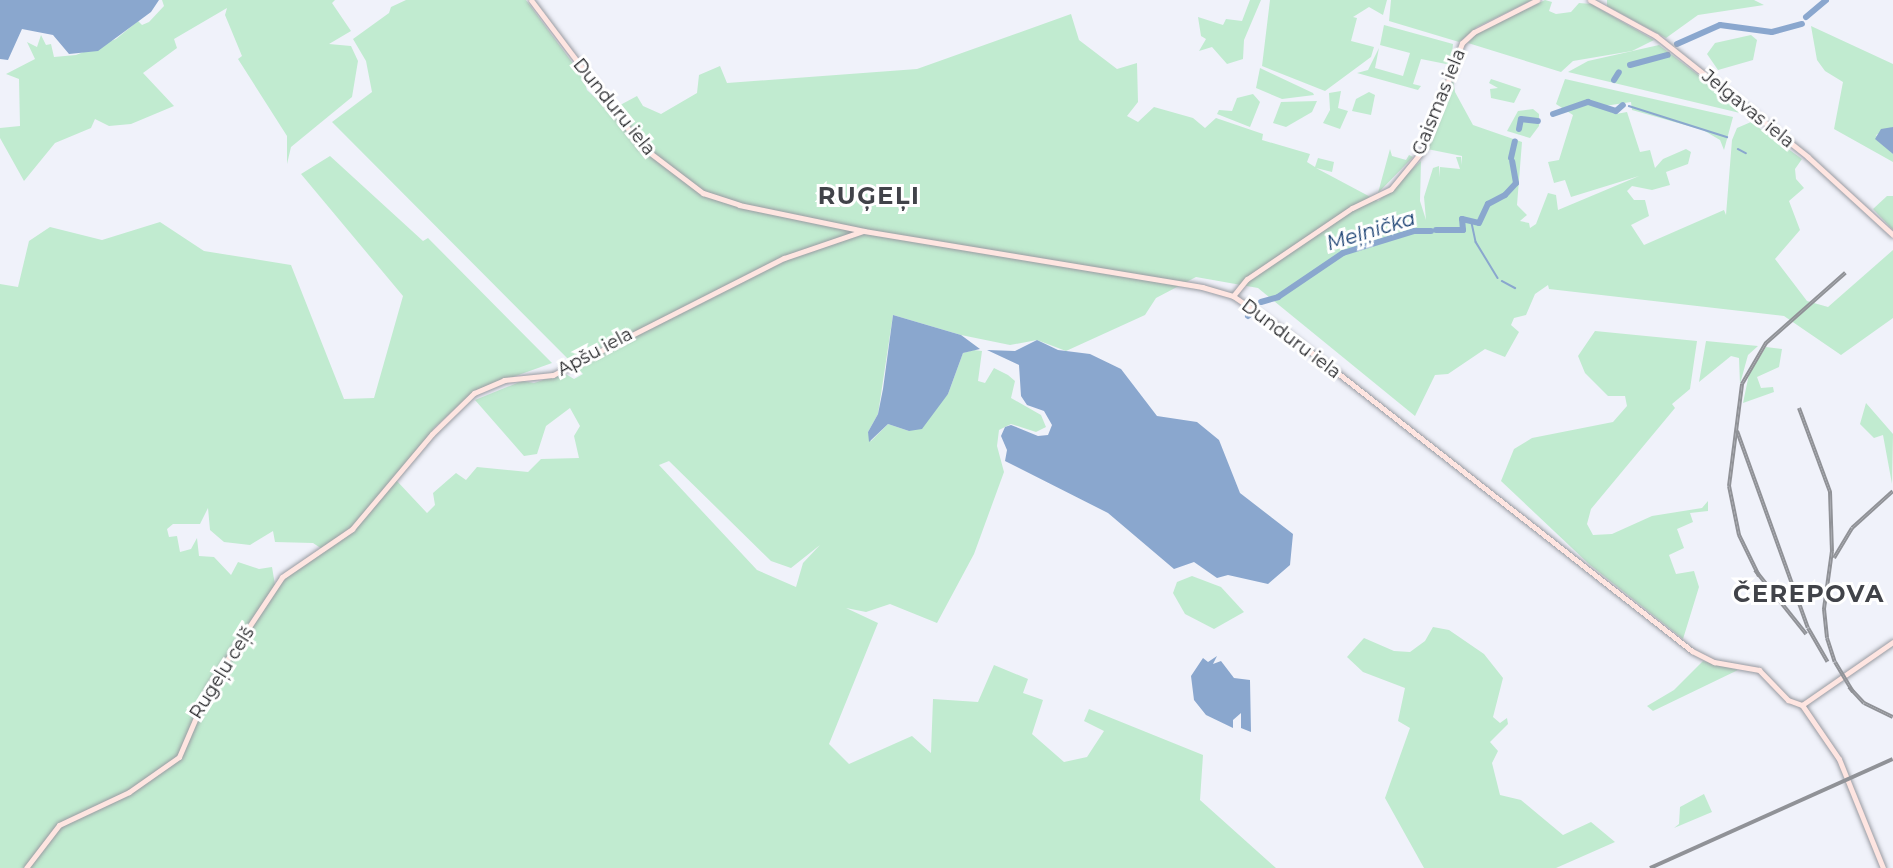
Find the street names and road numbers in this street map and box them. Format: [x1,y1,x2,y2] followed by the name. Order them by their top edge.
[1408,46,1470,158] street label: Gaismas iela
[568,54,660,160] street label: Dunduru iela
[1698,65,1798,153] street label: Jelgavas iela
[1237,295,1345,383] street label: Dunduru iela
[554,323,636,381] street label: Apšu iela
[185,623,259,723] street label: Rugeļu ceļš

